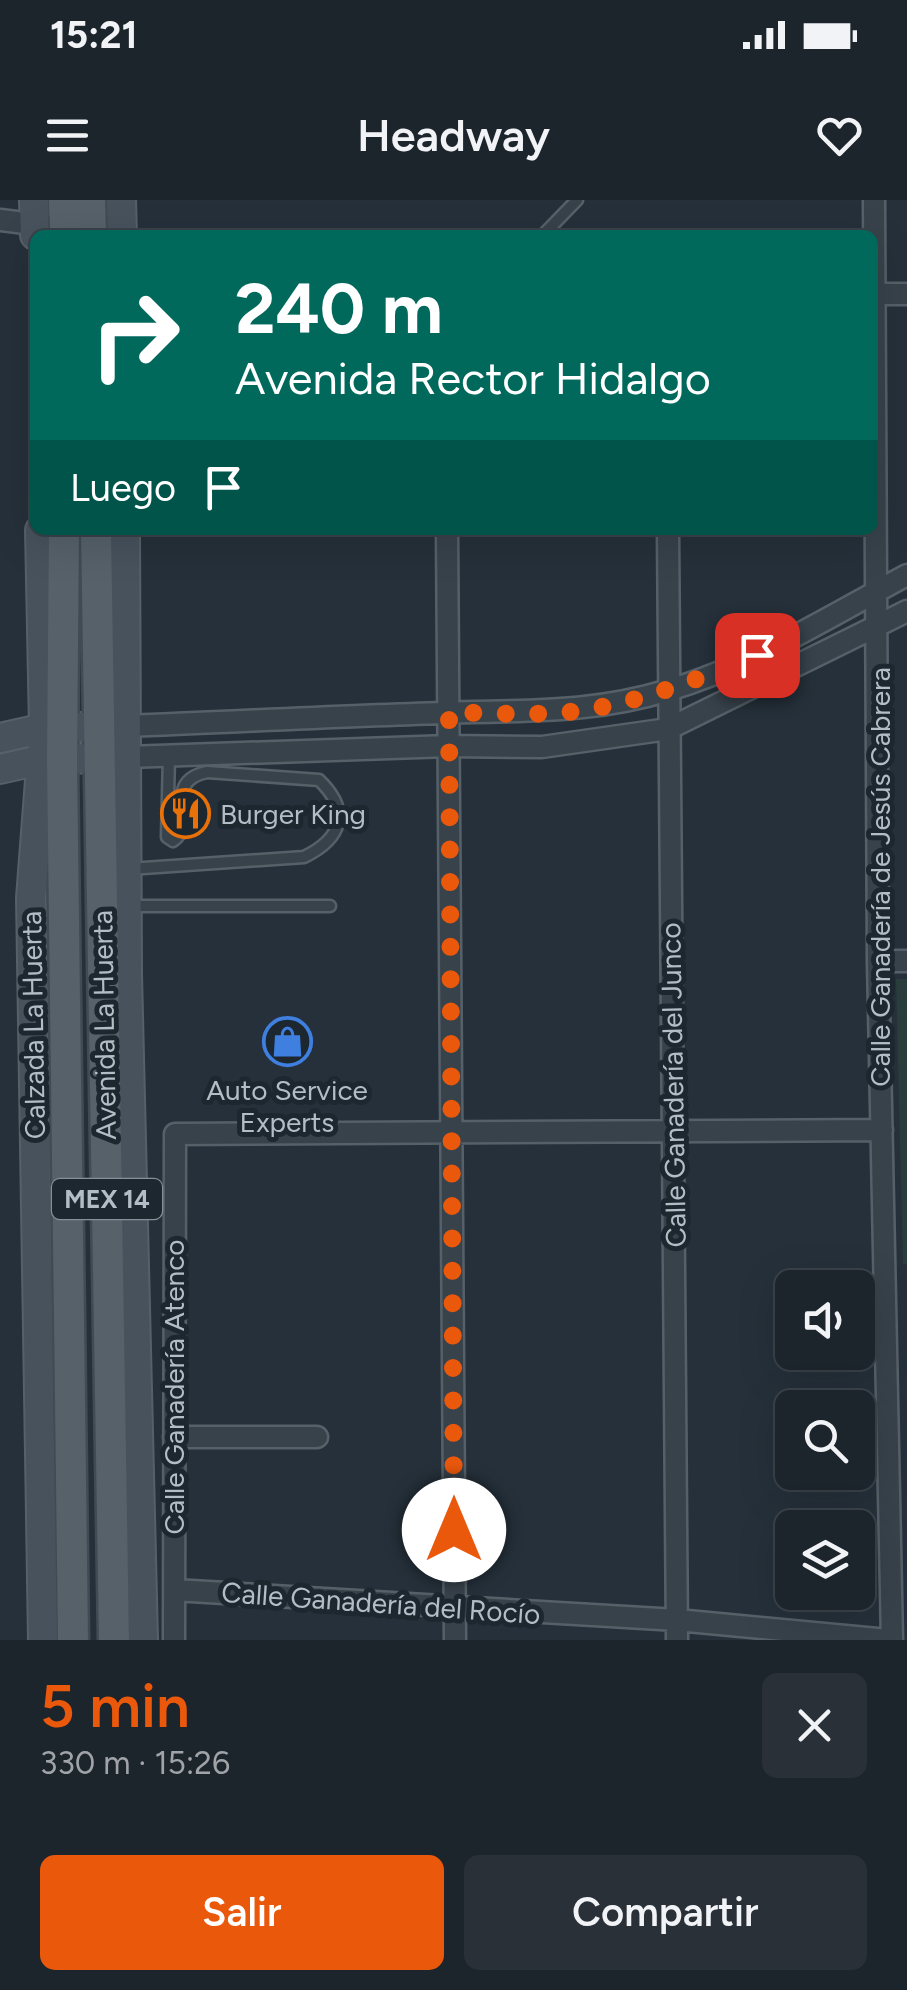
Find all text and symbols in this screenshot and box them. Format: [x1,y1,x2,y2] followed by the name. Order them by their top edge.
[50,12,138,58] text: 15:21
[40,108,95,163] icon: menu
[357,108,550,162] text: Headway
[812,108,867,163] icon: heart
[235,266,443,351] text: 240 m
[70,270,200,400] icon: right
[235,351,711,405] text: Avenida Rector Hidalgo
[196,460,251,515] icon: arrive
[70,465,176,511] text: Luego
[715,613,800,698] pin
[730,628,785,683] icon: arrive
[863,667,897,1087] street label: Calle Ganadería de Jesús Cabrera
[159,788,211,840] restaurant icon: Burger King
[220,797,366,831] place label: Burger King
[85,910,123,1140] street label: Avenida La Huerta
[14,911,52,1139] street label: Calzada La Huerta
[653,922,693,1248] street label: Calle Ganadería del Junco
[261,1016,313,1068] shop icon: Auto Service Experts
[206,1073,368,1139] place label: Auto Service Experts
[52,1179,162,1219] road number: MEX 14
[157,1239,191,1535] street label: Calle Ganadería Atenco
[775,1270,875,1610] map controls
[775,1270,875,1370] button: sound
[775,1390,875,1490] button: search
[402,1478,506,1582] position arrow
[775,1510,875,1610] button: layers
[220,1575,542,1631] street label: Calle Ganadería del Rocío
[40,1670,190,1742] text: 5 min
[762,1673,867,1778] button: close
[40,1744,230,1782] text: 330 m · 15:26
[40,1855,444,1970] button: Salir
[464,1855,867,1970] button: Compartir

